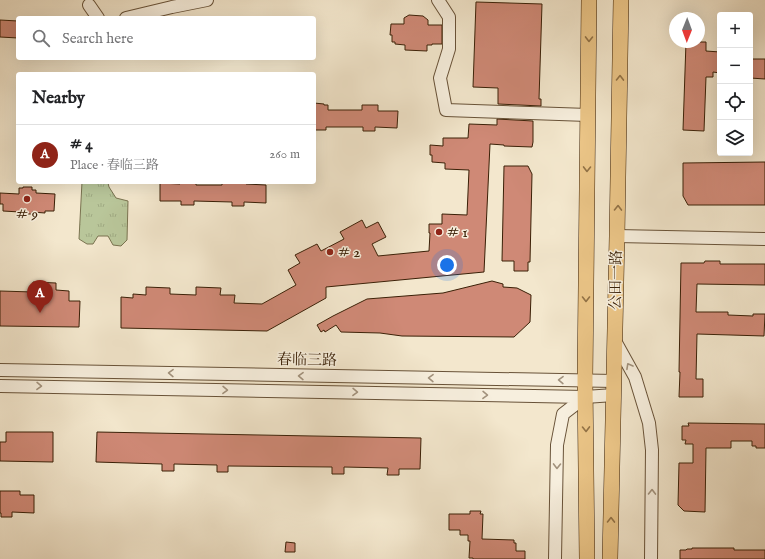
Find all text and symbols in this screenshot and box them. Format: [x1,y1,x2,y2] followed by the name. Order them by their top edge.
[669,12,705,48] north arrow
[717,12,753,156] map controls
[717,12,753,48] button: +
[16,16,316,60] search box
[30,27,52,49] icon: search
[62,29,133,48] text: Search here
[585,36,593,42] one-way arrow
[717,48,753,84] button: −
[615,75,624,81] one-way arrow
[717,84,753,120] button: locate
[32,88,85,109] text: Nearby
[717,120,753,156] button: layers
[70,135,93,154] text: # 4
[41,146,49,163] text: A
[269,146,300,163] text: 260 m
[70,157,159,174] text: Place · 春临三路
[583,166,591,172] one-way arrow
[22,194,32,204] marker: # 9
[16,205,38,224] place label: # 9
[614,205,622,211] one-way arrow
[447,223,468,242] place label: # 1
[434,227,444,237] marker: # 1
[338,243,360,262] place label: # 2
[325,247,335,257] marker: # 2
[606,250,626,310] street label: 公田一路
[437,255,457,275] your location
[27,280,53,313] pin: A
[582,296,590,302] one-way arrow
[277,350,337,370] street label: 春临三路
[626,363,633,370] one-way arrow
[168,369,174,377] one-way arrow
[298,372,304,380] one-way arrow
[428,374,434,382] one-way arrow
[558,376,564,384] one-way arrow
[36,382,42,390] one-way arrow
[222,386,228,394] one-way arrow
[352,388,358,396] one-way arrow
[482,391,488,399] one-way arrow
[582,426,590,432] one-way arrow
[553,463,561,469] one-way arrow
[648,489,656,495] one-way arrow
[607,517,615,523] one-way arrow

